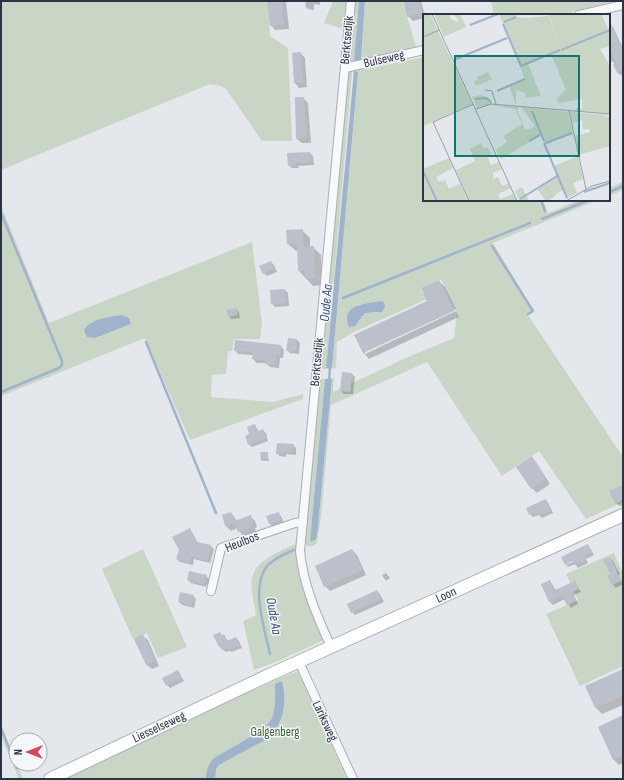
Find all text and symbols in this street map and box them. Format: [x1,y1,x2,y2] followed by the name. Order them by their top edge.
[423,14,610,201] inset map
[337,15,357,65] street label: Berktsedijk
[362,47,406,71] street label: Bulseweg
[316,283,336,322] water label: Oude Aa
[307,337,327,387] street label: Berktsedijk
[223,528,262,556] street label: Heulbos
[433,583,459,607] street label: Loon
[262,596,286,636] water label: Oude Aa
[309,698,341,744] street label: Lariksweg
[130,708,188,746] street label: Liesselseweg
[251,724,299,740] park label: Galgenberg
[8,732,48,772] north arrow
[12,749,25,755] text: N

